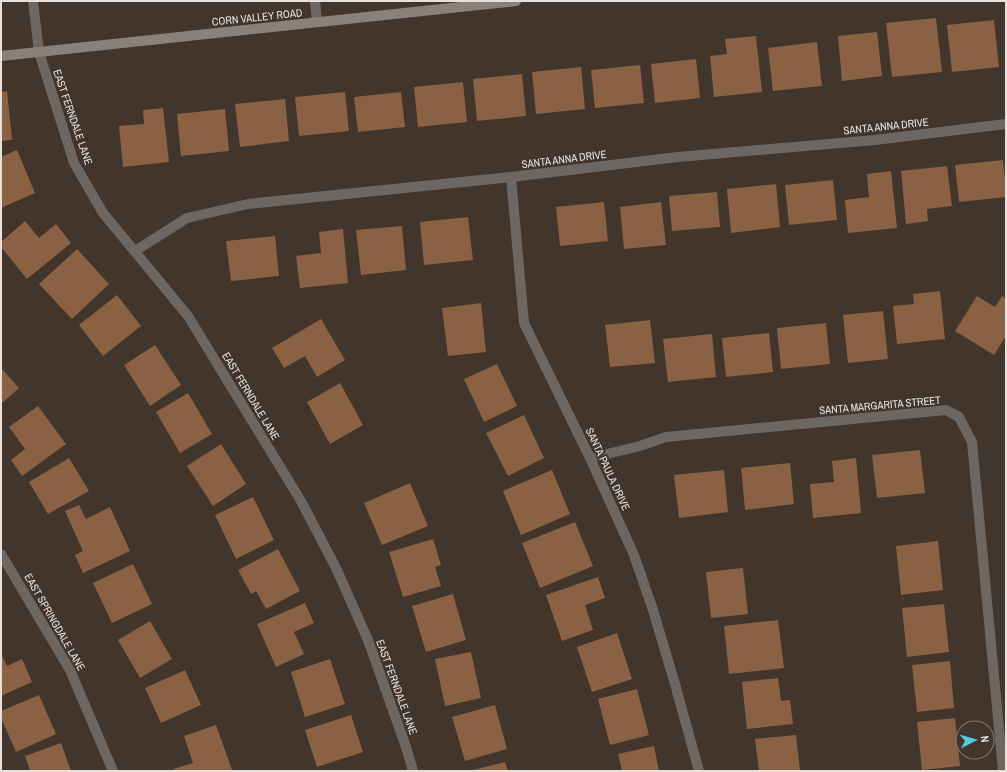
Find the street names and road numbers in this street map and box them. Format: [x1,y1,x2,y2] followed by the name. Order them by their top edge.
[211,5,303,29] street label: CORN VALLEY ROAD
[50,67,96,167] street label: EAST FERNDALE LANE
[843,115,929,137] street label: SANTA ANNA DRIVE
[521,147,607,171] street label: SANTA ANNA DRIVE
[219,349,283,443] street label: EAST FERNDALE LANE
[819,393,942,417] street label: SANTA MARGARITA STREET
[583,425,633,513] street label: SANTA PAULA DRIVE
[21,571,89,673] street label: EAST SPRINGDALE LANE
[373,638,421,736] street label: EAST FERNDALE LANE

